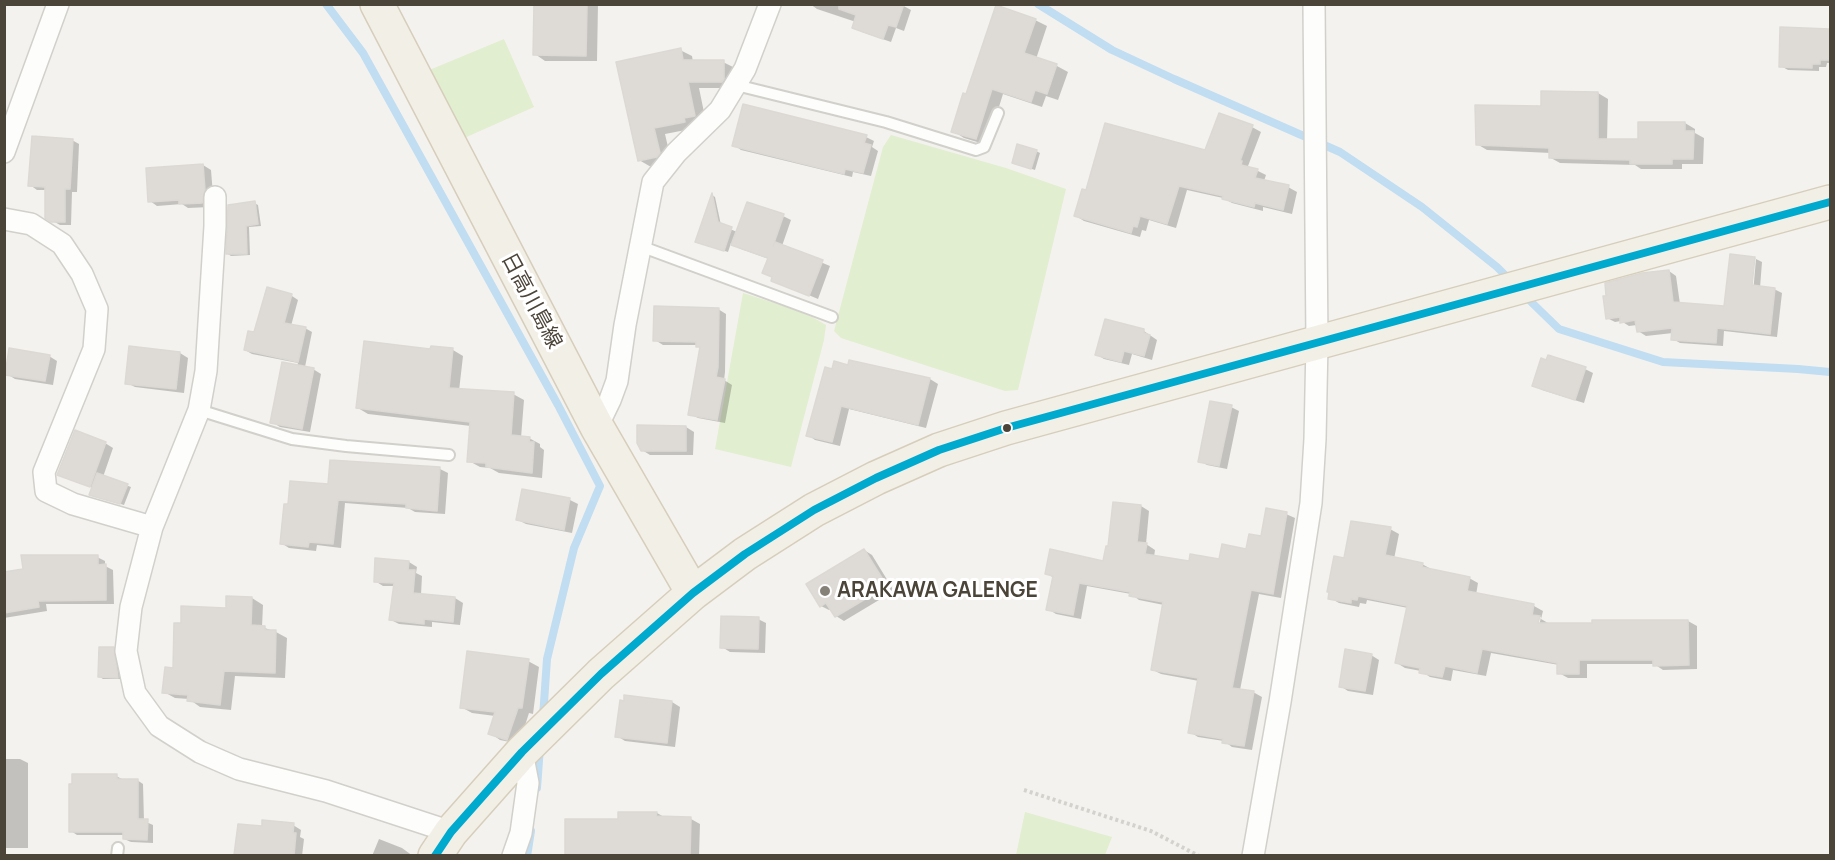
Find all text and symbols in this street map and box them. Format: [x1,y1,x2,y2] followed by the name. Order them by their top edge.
[495,249,567,353] street label: 日高川島線
[1001,422,1013,434] unlabelled marker
[837,578,1038,604] place label: ARAKAWA GALENGE
[818,584,832,598] marker: ARAKAWA GALENGE

